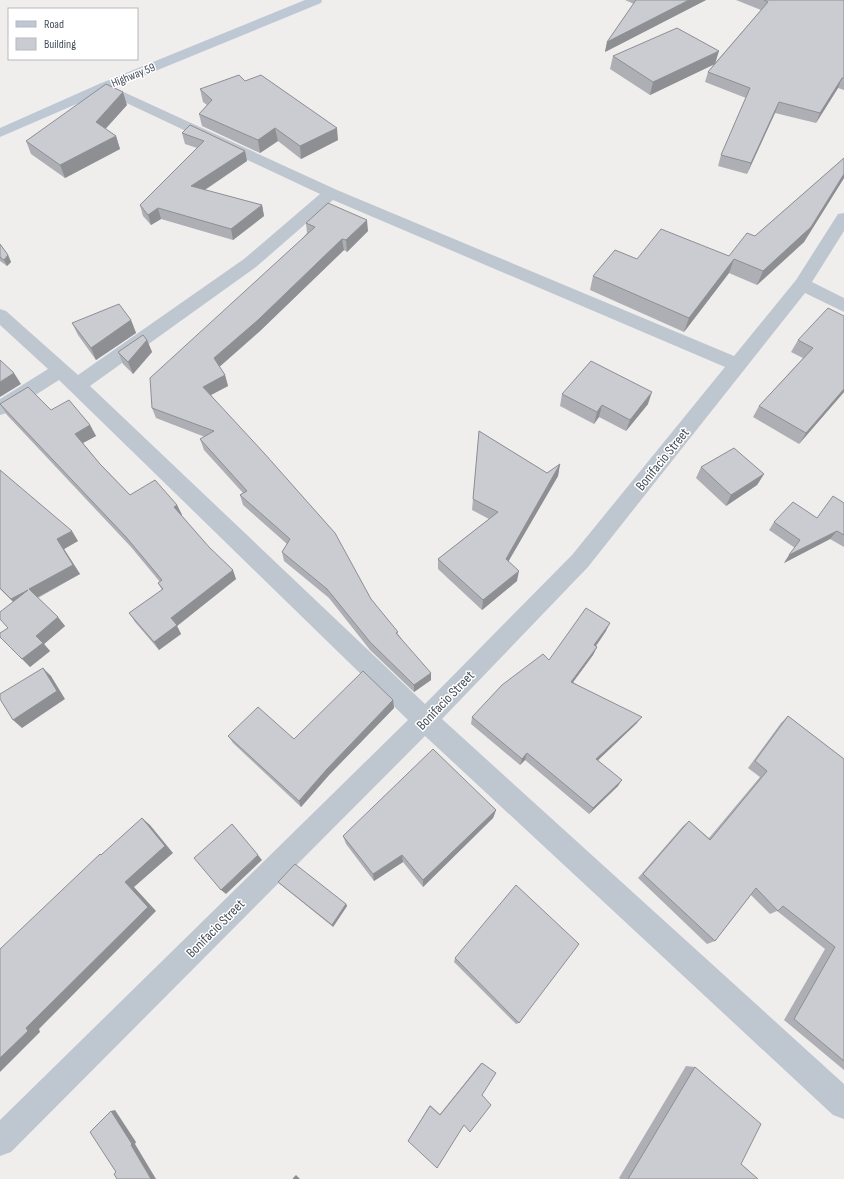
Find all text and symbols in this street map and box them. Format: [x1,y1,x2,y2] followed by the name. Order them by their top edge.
[8,8,138,60] legend
[44,17,64,32] text: Road
[44,37,76,52] text: Building
[109,60,157,91] street label: Highway 59
[632,425,693,494] street label: Bonifacio Street
[413,667,478,733] street label: Bonifacio Street
[183,896,248,961] street label: Bonifacio Street

